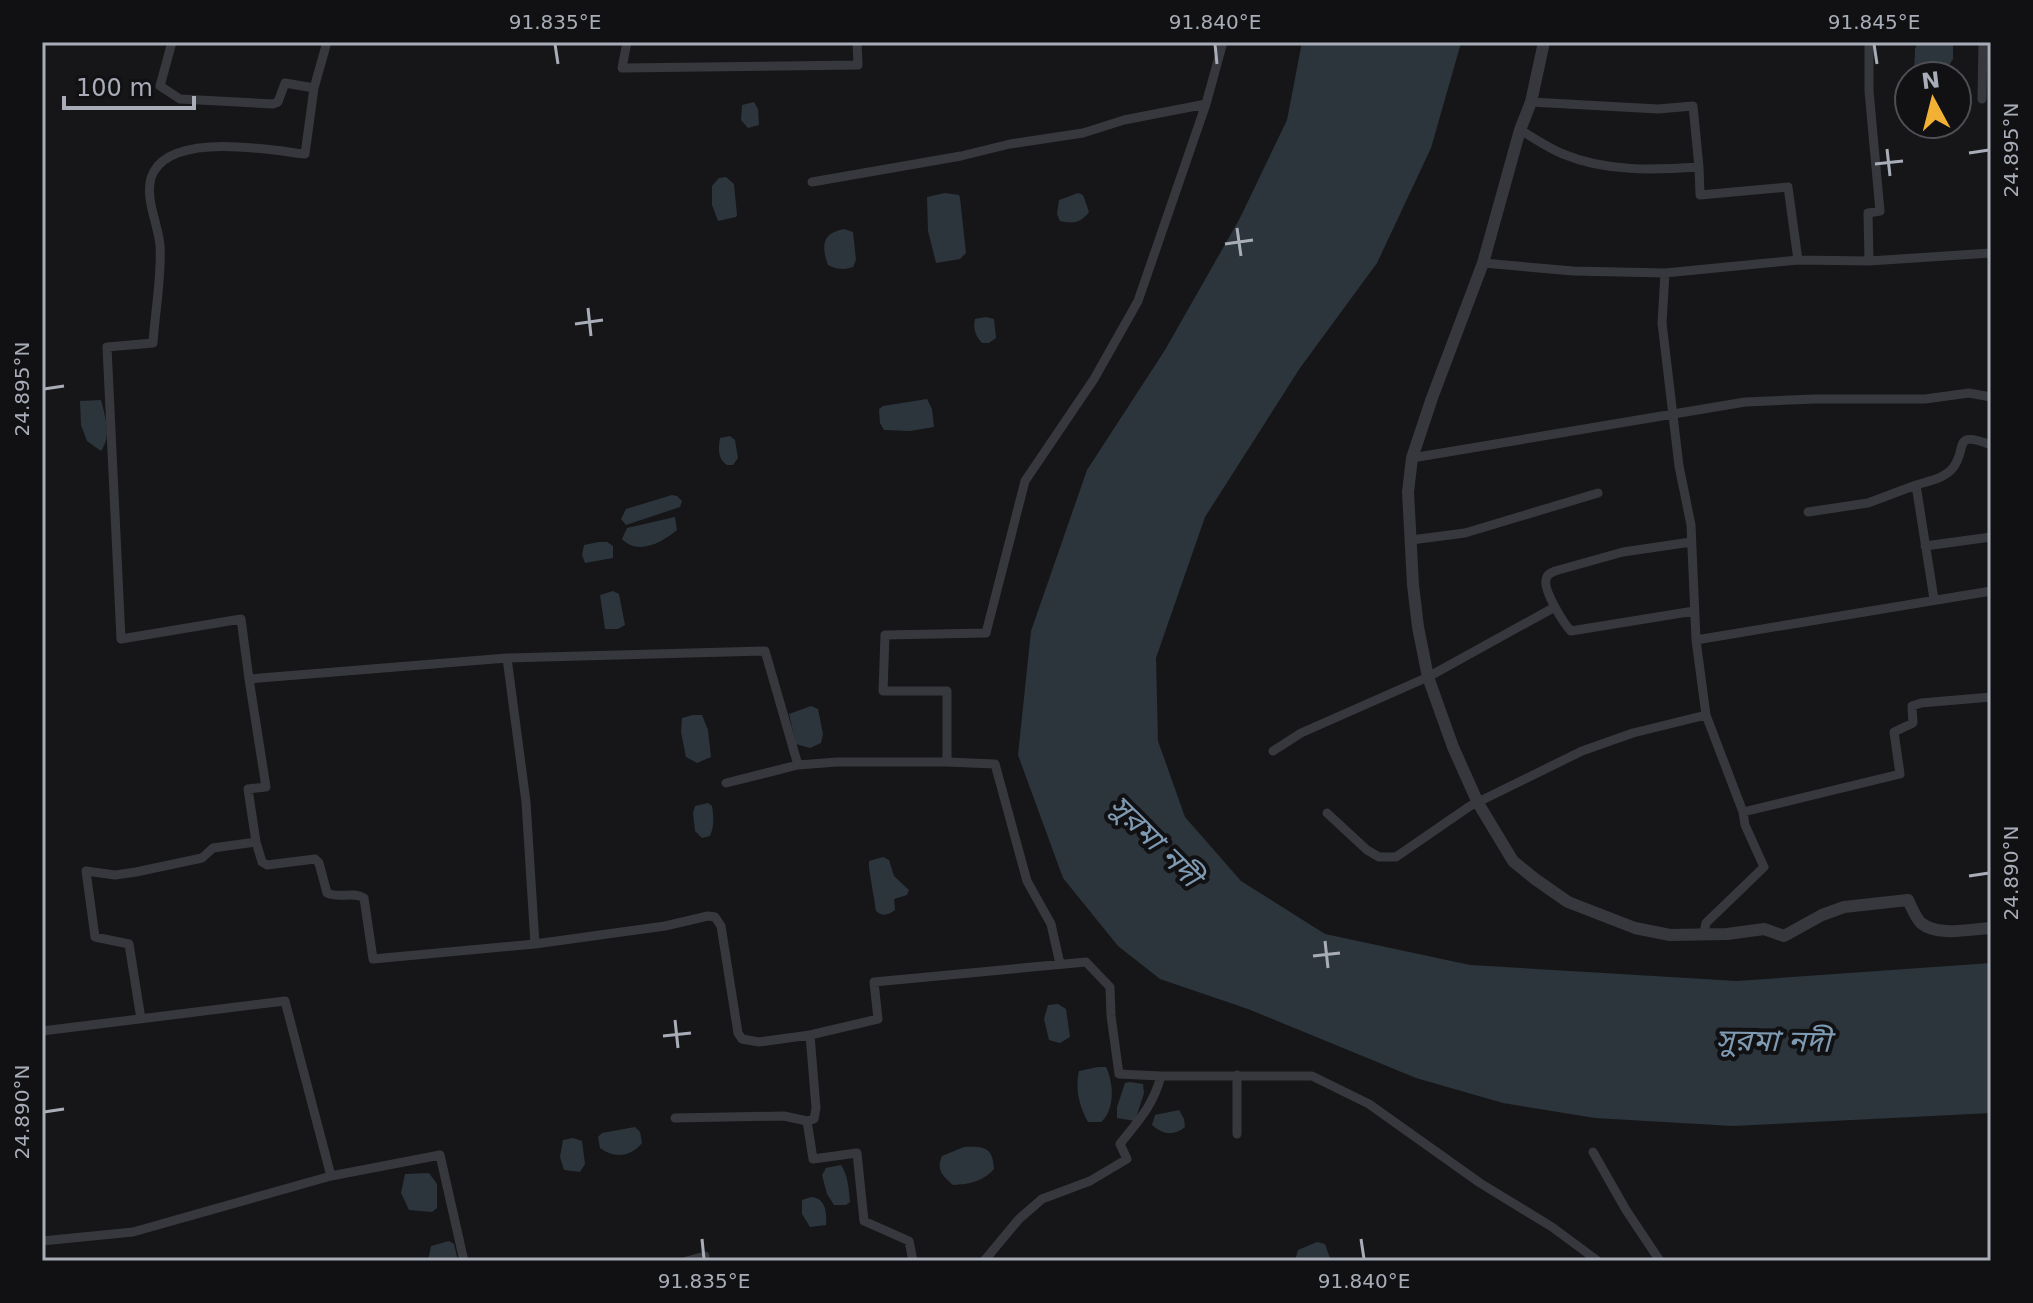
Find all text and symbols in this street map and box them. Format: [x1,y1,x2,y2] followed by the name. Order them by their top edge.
[509,10,601,34] text: 91.835°E
[1169,10,1261,34] text: 91.840°E
[1828,10,1920,34] text: 91.845°E
[64,60,194,110] scale bar
[1893,60,1973,140] north arrow
[1920,67,1941,94] text: N
[76,74,153,102] text: 100 m
[1999,103,2023,197] text: 24.895°N
[10,342,34,436] text: 24.895°N
[1102,788,1212,897] water label: সুরমা নদী
[1999,826,2023,920] text: 24.890°N
[1715,1022,1836,1059] water label: সুরমা নদী
[10,1065,34,1159] text: 24.890°N
[658,1269,750,1293] text: 91.835°E
[1318,1269,1410,1293] text: 91.840°E

